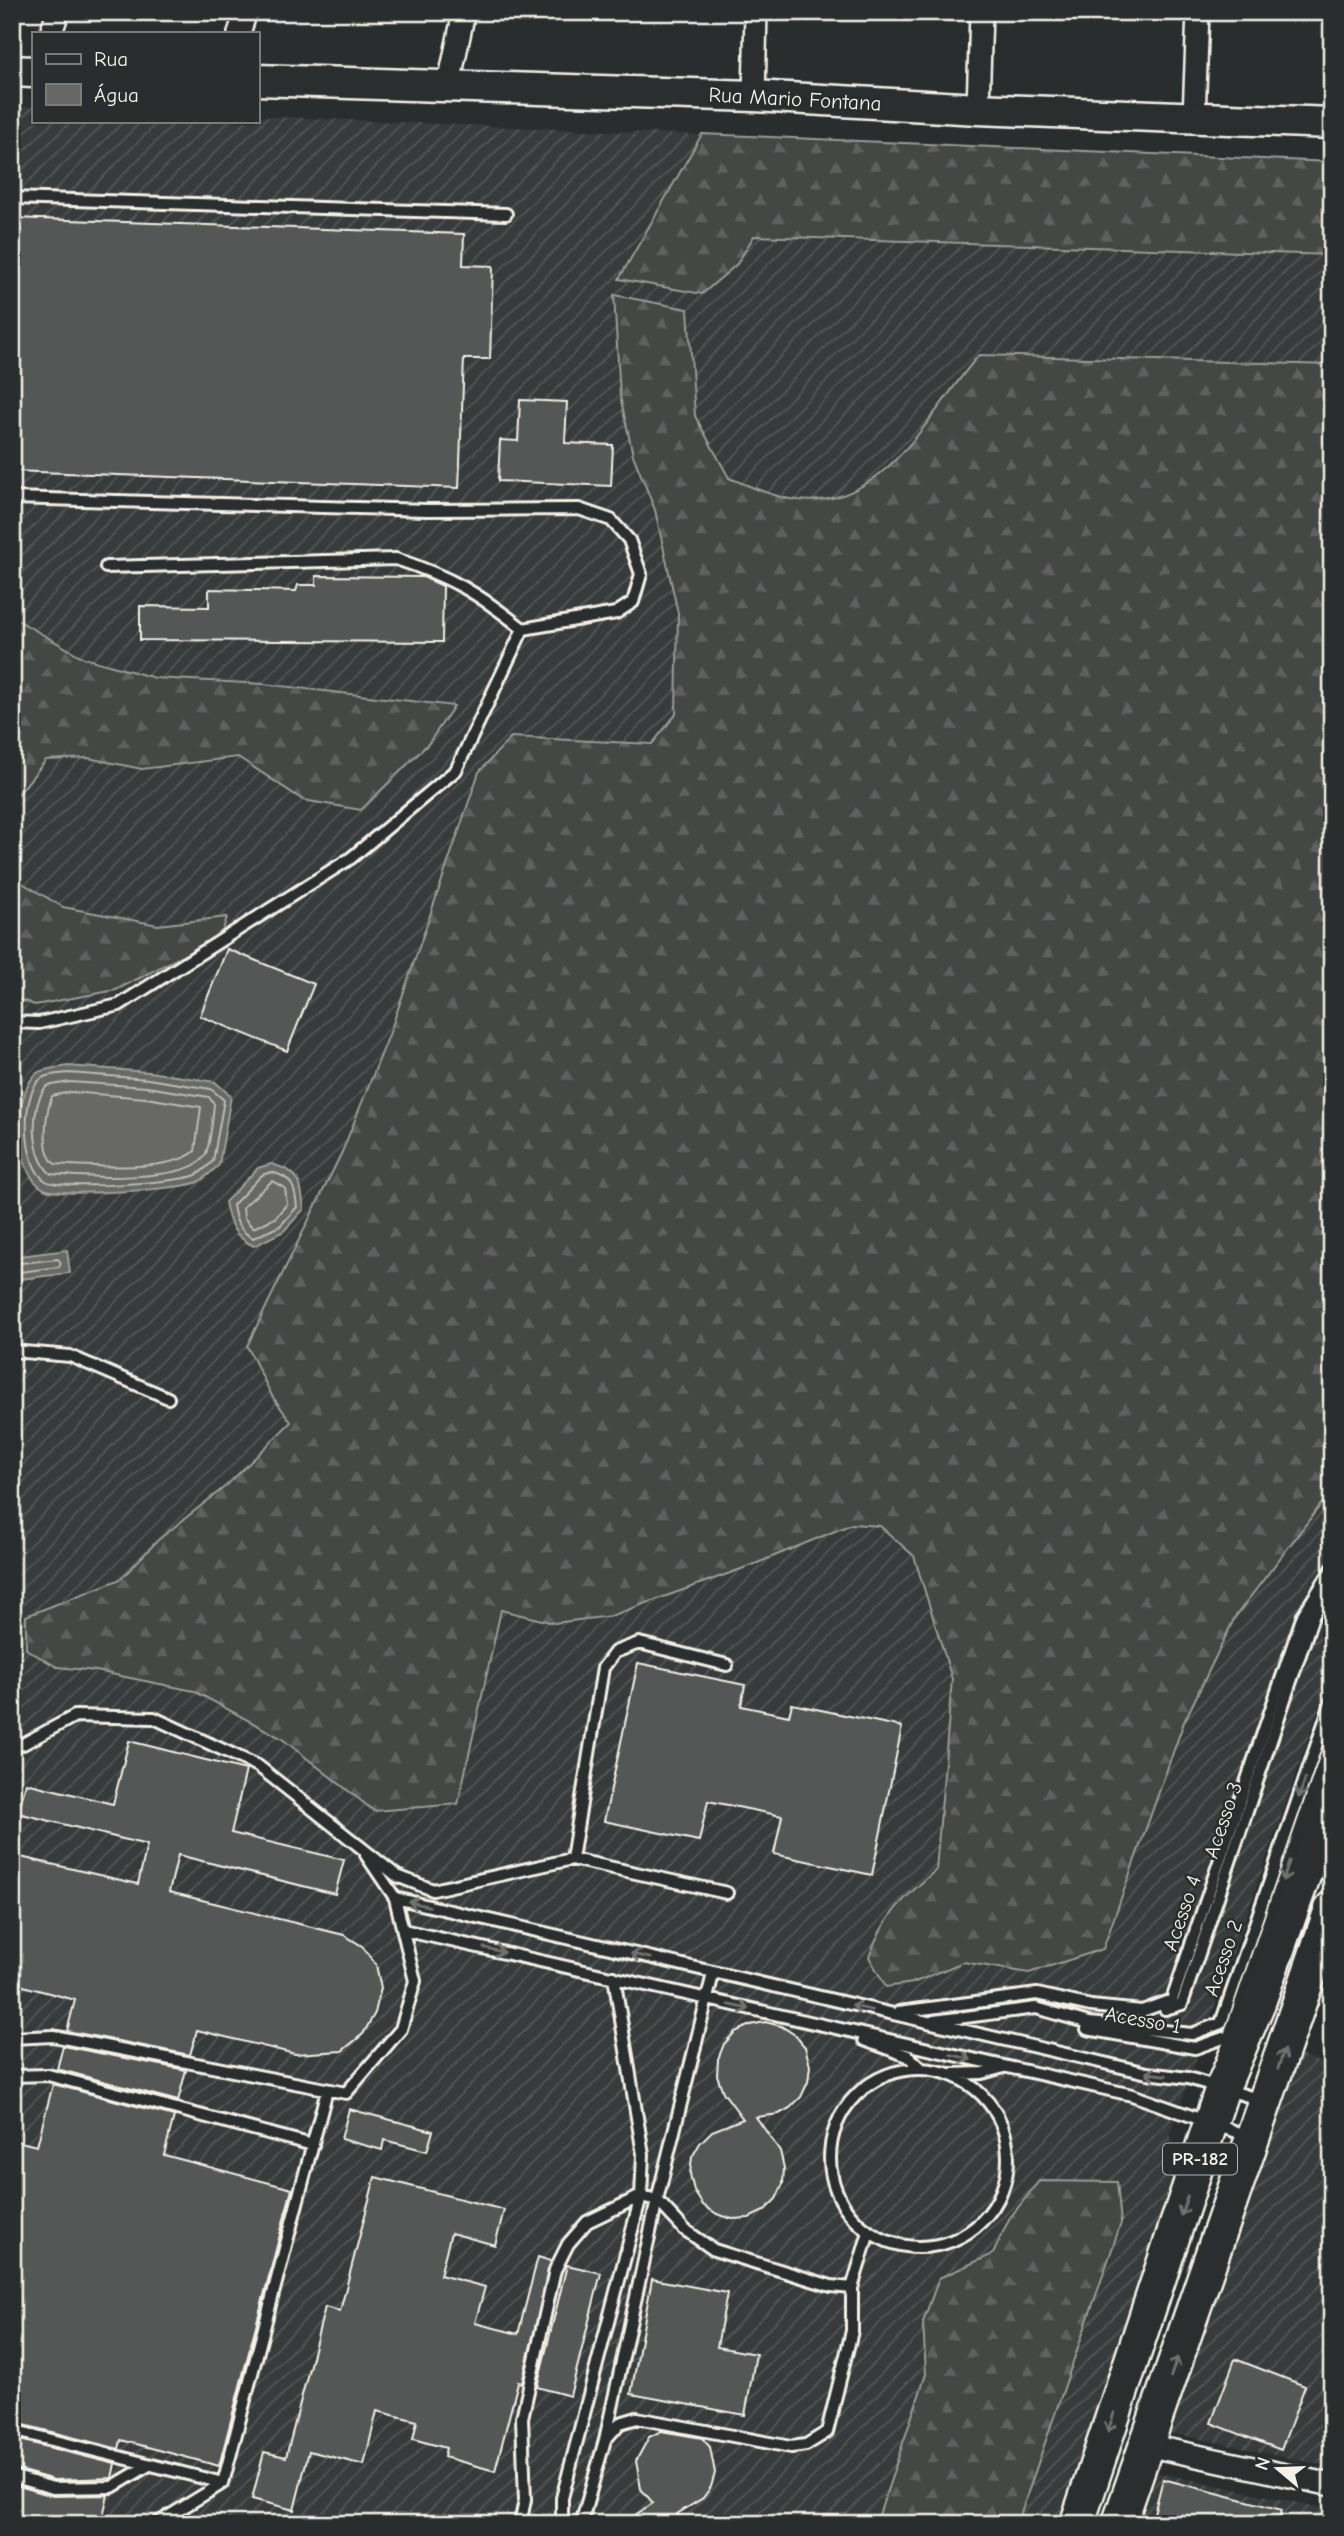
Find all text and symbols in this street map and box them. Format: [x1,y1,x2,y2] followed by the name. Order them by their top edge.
[32,32,259,122] legend
[94,47,128,71] text: Rua
[708,82,882,116] street label: Rua Mario Fontana
[94,83,139,107] text: Água
[1295,1776,1307,1798] one-way arrow
[1199,1779,1247,1861] street label: Acesso 3
[1279,1859,1291,1881] one-way arrow
[1158,1872,1206,1954] street label: Acesso 4
[408,1897,431,1910] one-way arrow
[1199,1917,1247,1999] street label: Acesso 2
[482,1944,505,1957] one-way arrow
[630,1949,653,1963] one-way arrow
[727,2000,750,2014] one-way arrow
[851,2000,874,2014] one-way arrow
[1103,2002,1183,2038] street label: Acesso 1
[1276,2049,1288,2071] one-way arrow
[949,2050,972,2064] one-way arrow
[1145,2067,1168,2080] one-way arrow
[1163,2144,1237,2174] road number: PR-182
[1177,2195,1190,2217] one-way arrow
[1169,2356,1181,2378] one-way arrow
[1104,2410,1116,2432] one-way arrow
[1242,2434,1312,2504] north arrow
[1250,2454,1275,2473] text: N

